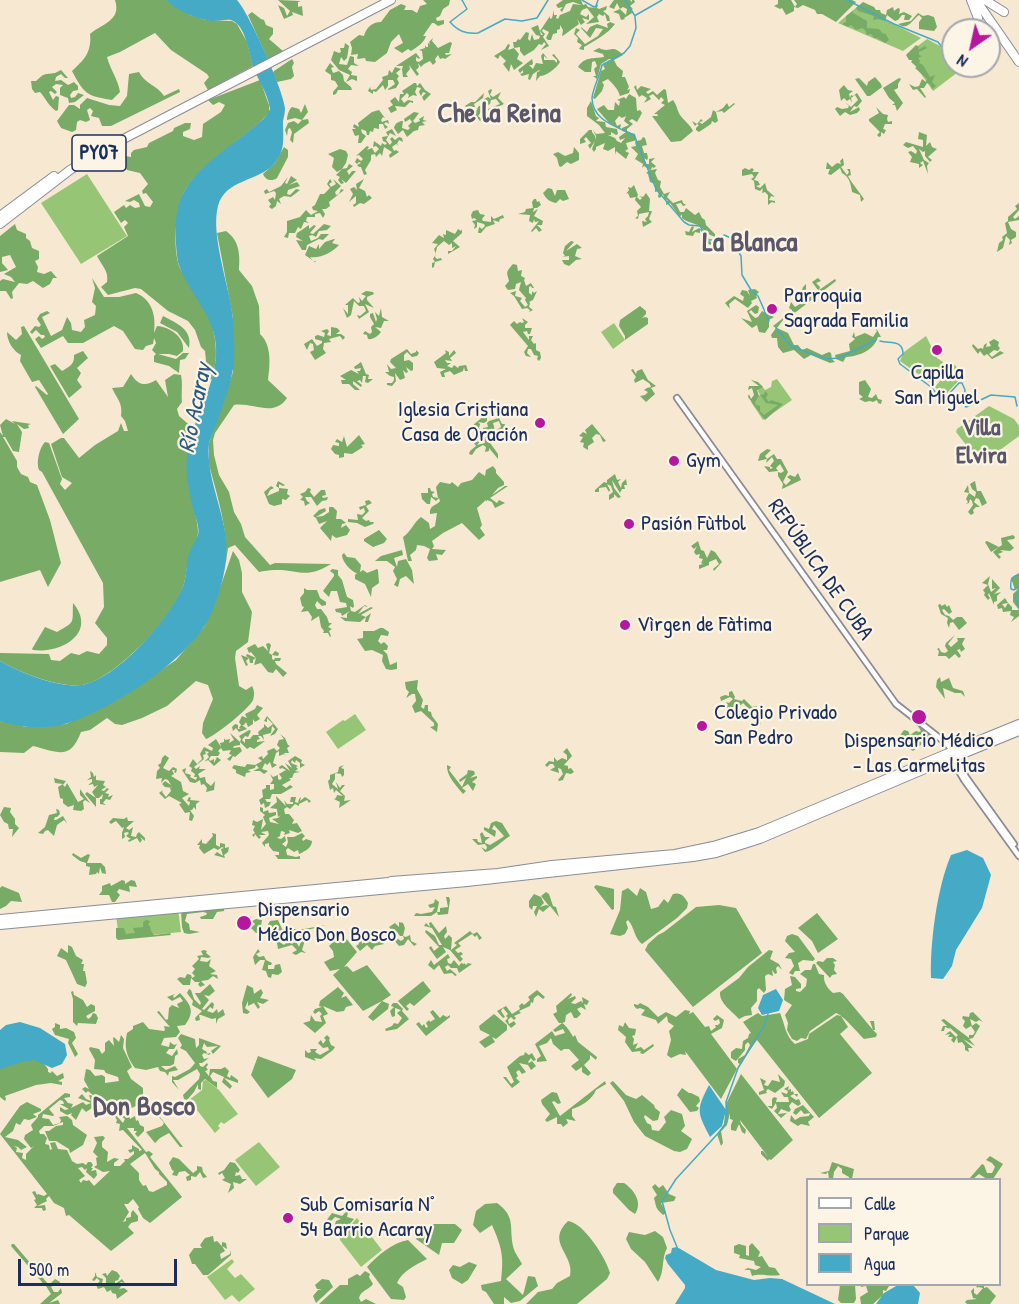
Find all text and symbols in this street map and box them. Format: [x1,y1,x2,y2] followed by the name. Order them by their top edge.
[941,18,1001,78] north arrow
[952,50,972,73] text: N
[437,98,561,132] district label: Che la Reina
[72,135,126,171] road number: PY07
[703,227,797,261] district label: La Blanca
[784,283,908,334] place label: Parroquia Sagrada Familia
[765,302,779,316] marker: Parroquia Sagrada Familia
[930,343,944,357] marker: Capilla San Miguel
[895,360,979,412] place label: Capilla San Miguel
[173,361,219,455] water label: Río Acaray
[398,397,528,448] place label: Iglesia Cristiana Casa de Oración
[956,415,1006,471] district label: Villa Elvira
[533,416,547,430] marker: Iglesia Cristiana Casa de Oración
[686,448,721,474] place label: Gym
[667,454,681,468] marker: Gym
[762,494,878,646] street label: REPÚBLICA DE CUBA
[641,511,746,537] place label: Pasión Fùtbol
[622,517,636,531] marker: Pasión Fùtbol
[637,612,772,638] place label: Vìrgen de Fàtima
[618,618,632,632] marker: Vìrgen de Fàtima
[714,700,837,752] place label: Colegio Privado San Pedro
[910,708,928,726] marker: Dispensario Médico - Las Carmelitas
[695,719,709,733] marker: Colegio Privado San Pedro
[844,728,994,780] place label: Dispensario Médico - Las Carmelitas
[258,897,396,948] place label: Dispensario Médico Don Bosco
[235,914,253,932] marker: Dispensario Médico Don Bosco
[93,1091,195,1125] district label: Don Bosco
[806,1178,1001,1286] legend
[864,1191,896,1216] text: Calle
[300,1192,435,1244] place label: Sub Comisaría N° 54 Barrio Acaray
[281,1211,295,1225] marker: Sub Comisaría N° 54 Barrio Acaray
[864,1221,909,1246] text: Parque
[21,1247,180,1285] scale bar
[864,1251,895,1276] text: Agua
[29,1257,69,1282] text: 500 m

